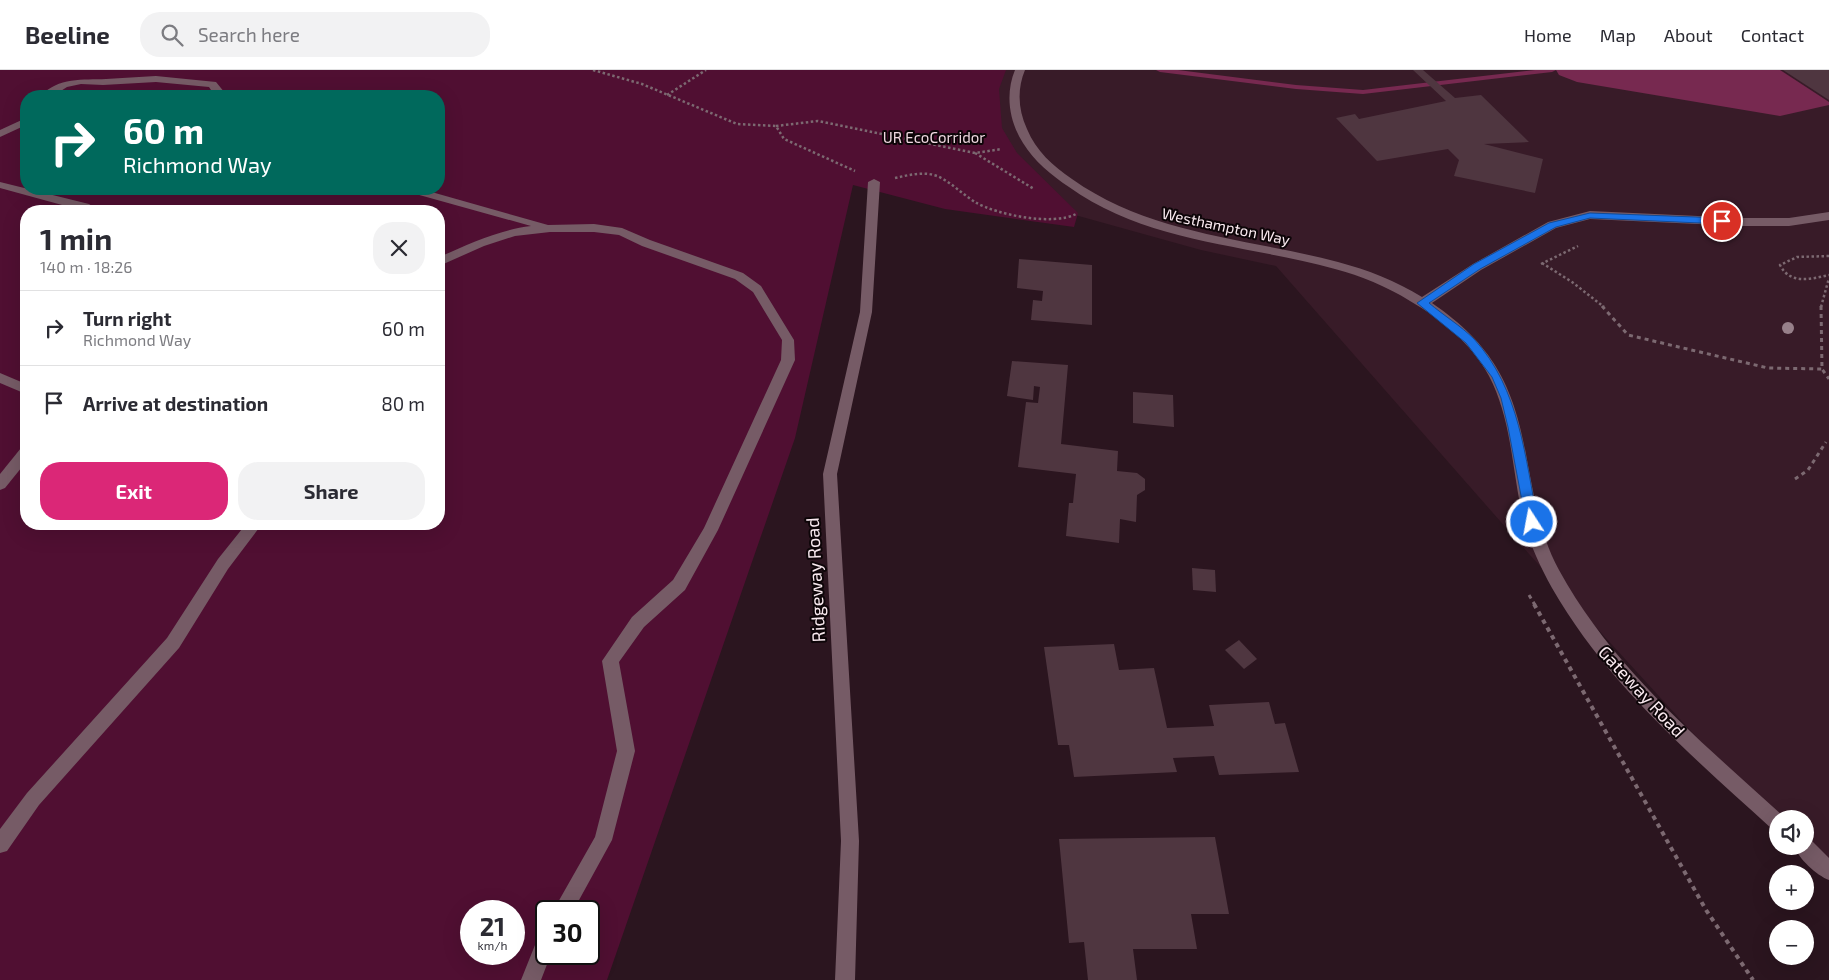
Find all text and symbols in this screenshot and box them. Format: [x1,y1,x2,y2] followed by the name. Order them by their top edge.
[140,12,490,57] search box
[25,20,110,49] text: Beeline
[158,21,186,49] icon: search
[198,23,300,46] text: Search here
[1524,24,1572,46] text: Home
[1600,24,1636,46] text: Map
[1664,24,1713,46] text: About
[1741,24,1804,46] text: Contact
[123,109,204,151] text: 60 m
[40,110,105,175] icon: right
[883,128,985,146] park label: UR EcoCorridor
[123,151,272,177] text: Richmond Way
[1701,200,1743,242] pin
[1160,204,1292,248] street label: Westhampton Way
[1708,207,1736,235] icon: arrive
[40,220,112,256] text: 1 min
[373,222,425,274] button: close
[40,257,132,276] text: 140 m · 18:26
[83,307,171,330] text: Turn right
[40,314,68,342] icon: right
[382,317,425,340] text: 60 m
[83,330,191,349] text: Richmond Way
[40,389,68,417] icon: arrive
[83,392,268,415] text: Arrive at destination
[381,392,425,415] text: 80 m
[40,462,228,520] button: Exit
[238,462,425,520] button: Share
[1505,495,1557,547] position arrow
[801,517,829,643] street label: Ridgeway Road
[1594,641,1690,741] street label: Gateway Road
[1769,810,1814,965] map controls
[1769,810,1814,855] button: sound
[1769,865,1814,910] button: +
[535,900,600,965] speed limit sign: 30
[480,911,505,941] text: 21
[1769,920,1814,965] button: −
[478,938,507,952] text: km/h

